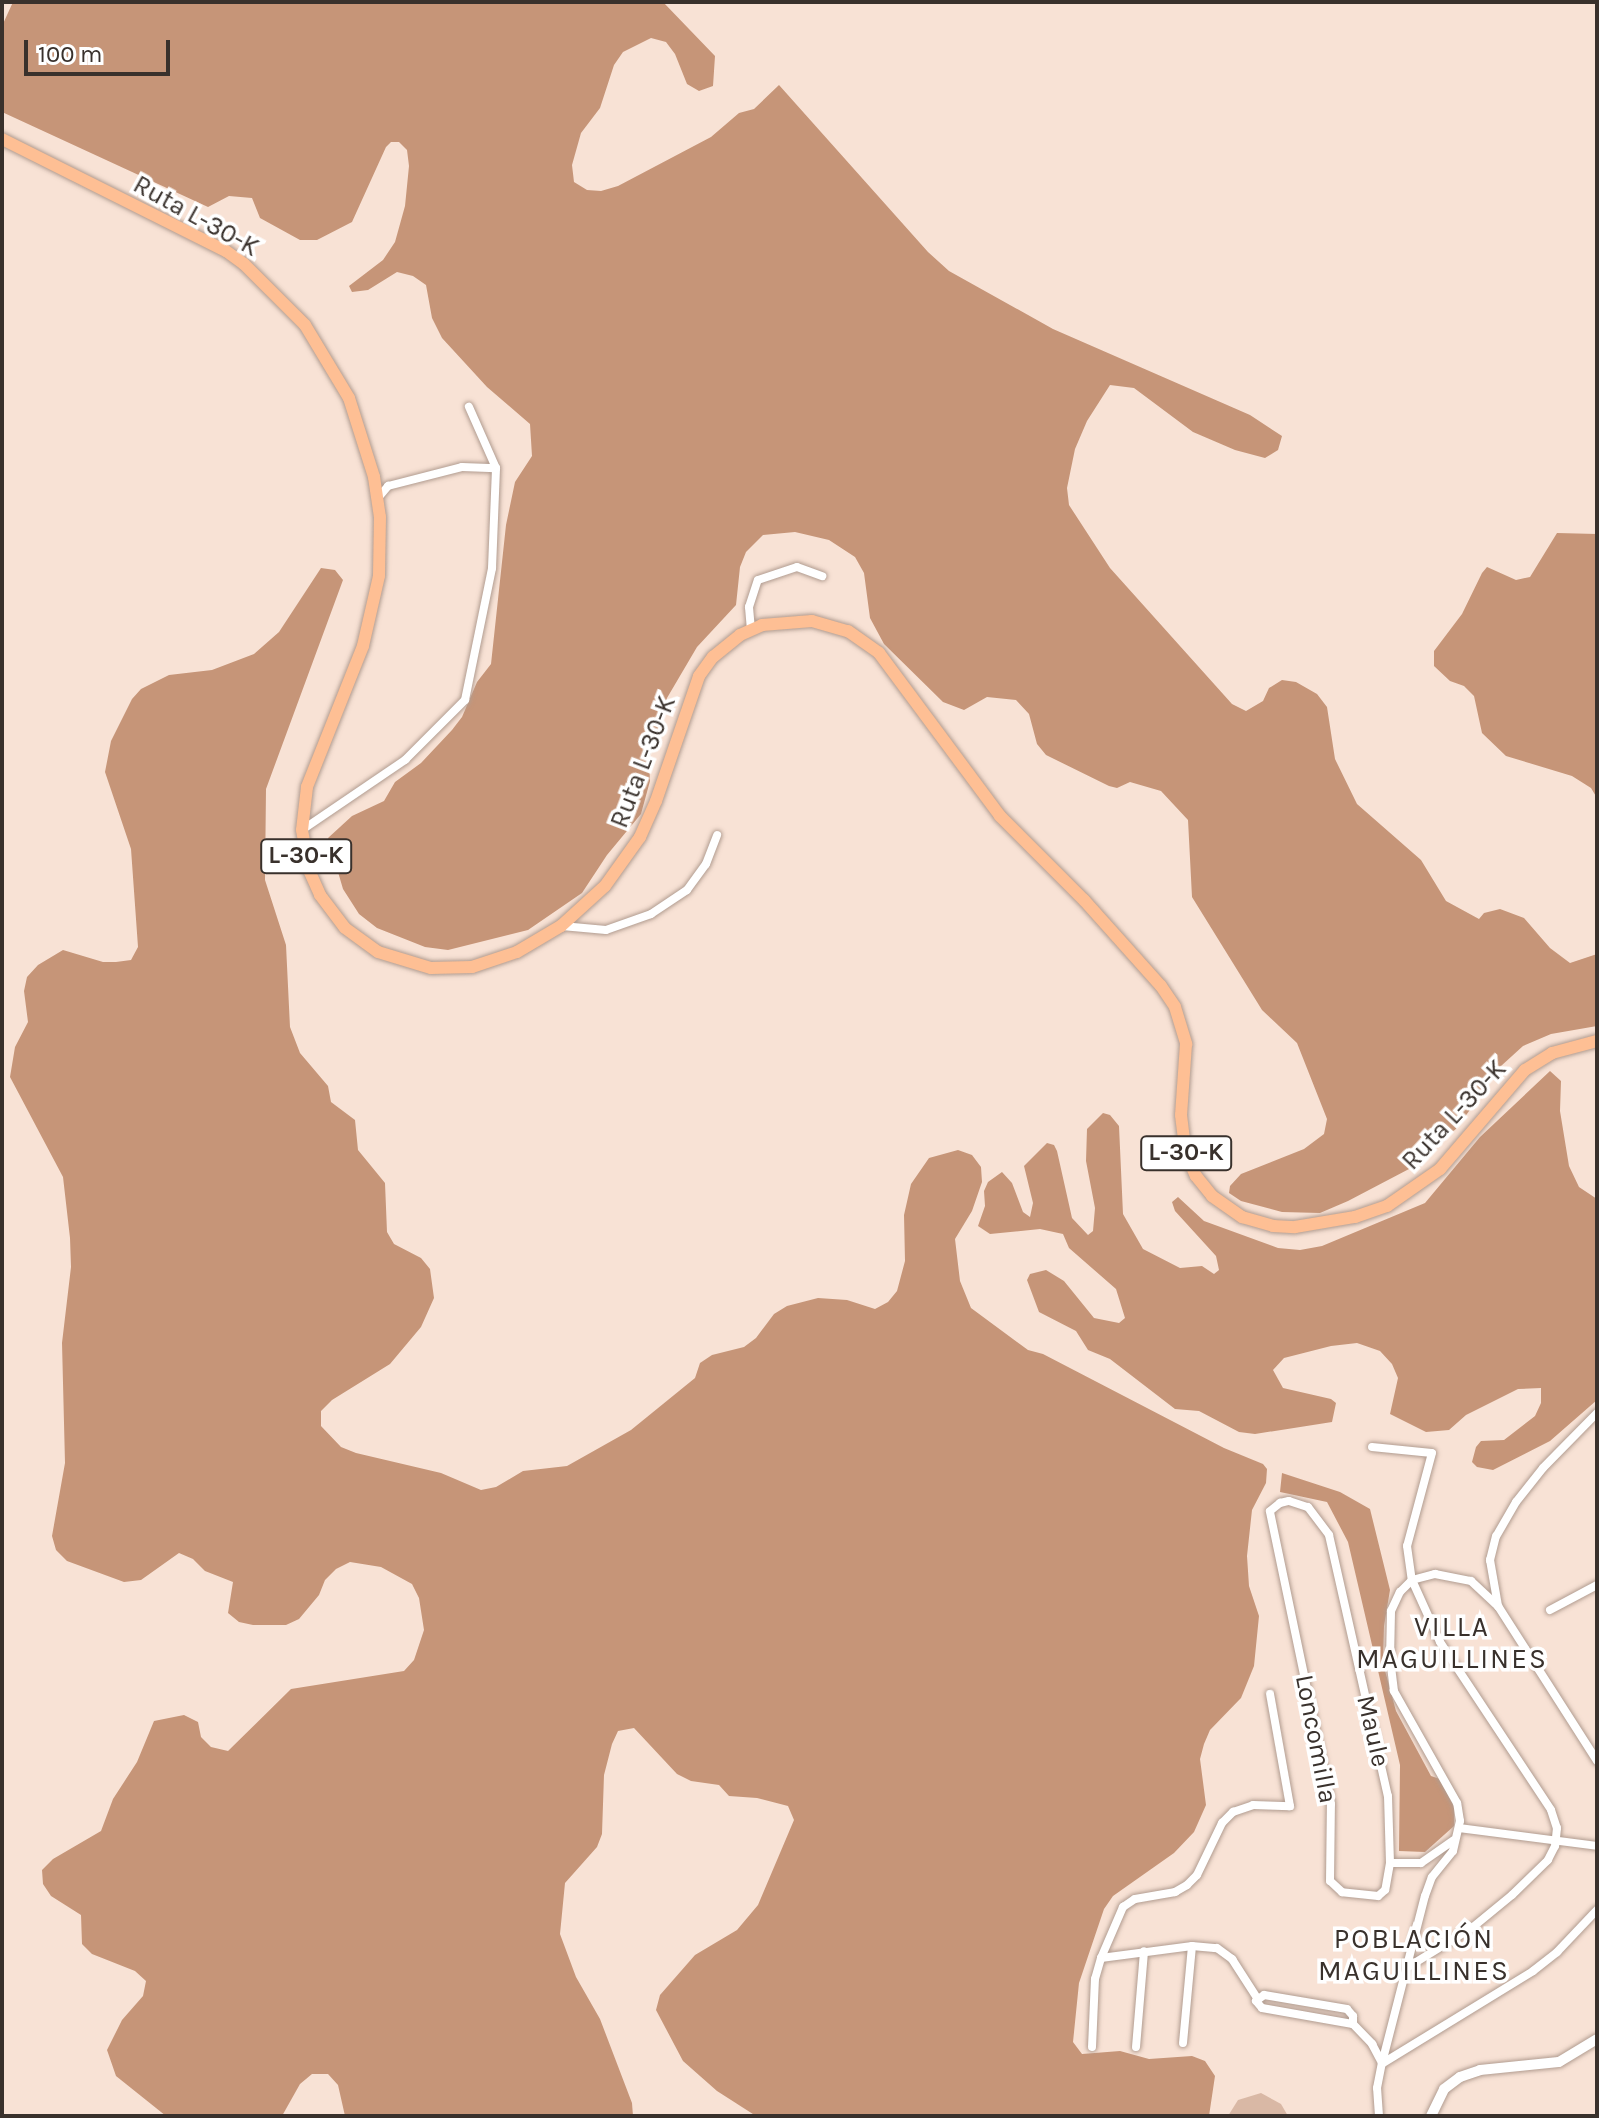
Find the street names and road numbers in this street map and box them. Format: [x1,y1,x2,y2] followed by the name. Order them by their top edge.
[128,169,264,263] street label: Ruta L-30-K
[604,692,682,832] street label: Ruta L-30-K
[260,836,352,876] road number: L-30-K
[1395,1054,1513,1176] street label: Ruta L-30-K
[1140,1133,1232,1173] road number: L-30-K
[1288,1672,1344,1806] street label: Loncomilla
[1350,1692,1396,1770] street label: Maule

